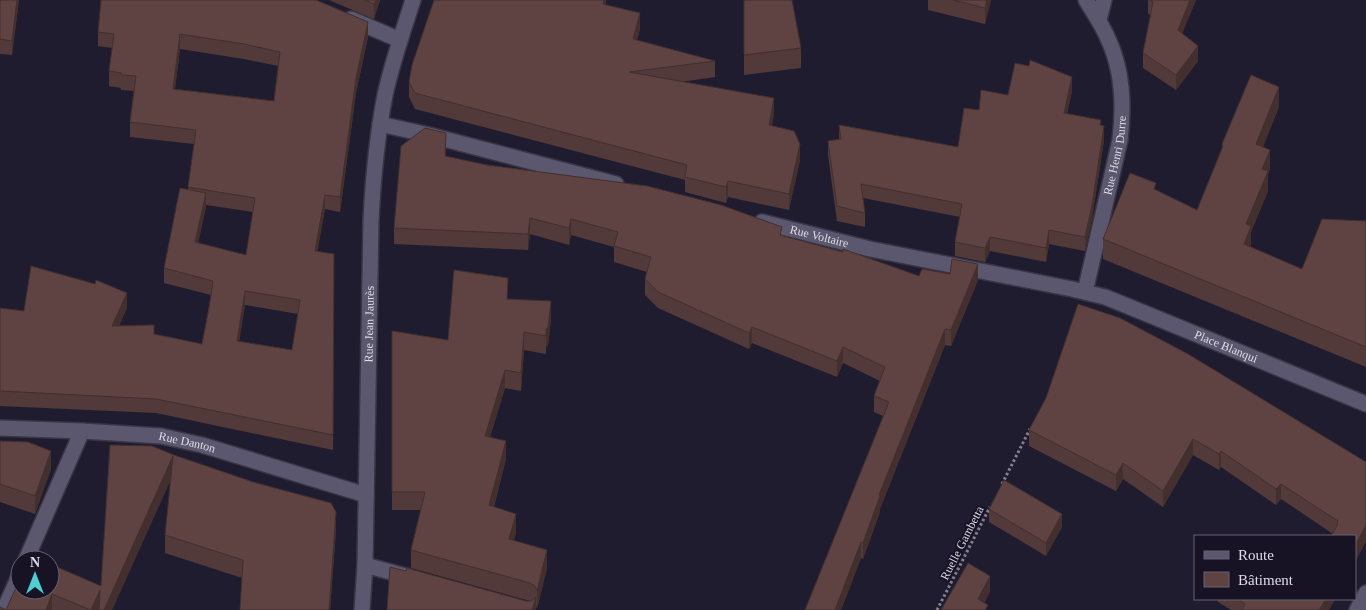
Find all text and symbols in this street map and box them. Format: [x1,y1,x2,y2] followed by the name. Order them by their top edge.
[1101,115,1129,196] street label: Rue Henri Durre
[788,222,850,250] street label: Rue Voltaire
[362,285,377,363] street label: Rue Jean Jaurès
[1192,327,1260,366] street label: Place Blanqui
[157,429,217,456] street label: Rue Danton
[937,503,987,582] street label: Ruelle Gambetta
[1194,535,1356,600] legend
[1238,547,1274,563] text: Route
[10,550,60,600] north arrow
[30,555,40,570] text: N
[1238,572,1294,588] text: Bâtiment

